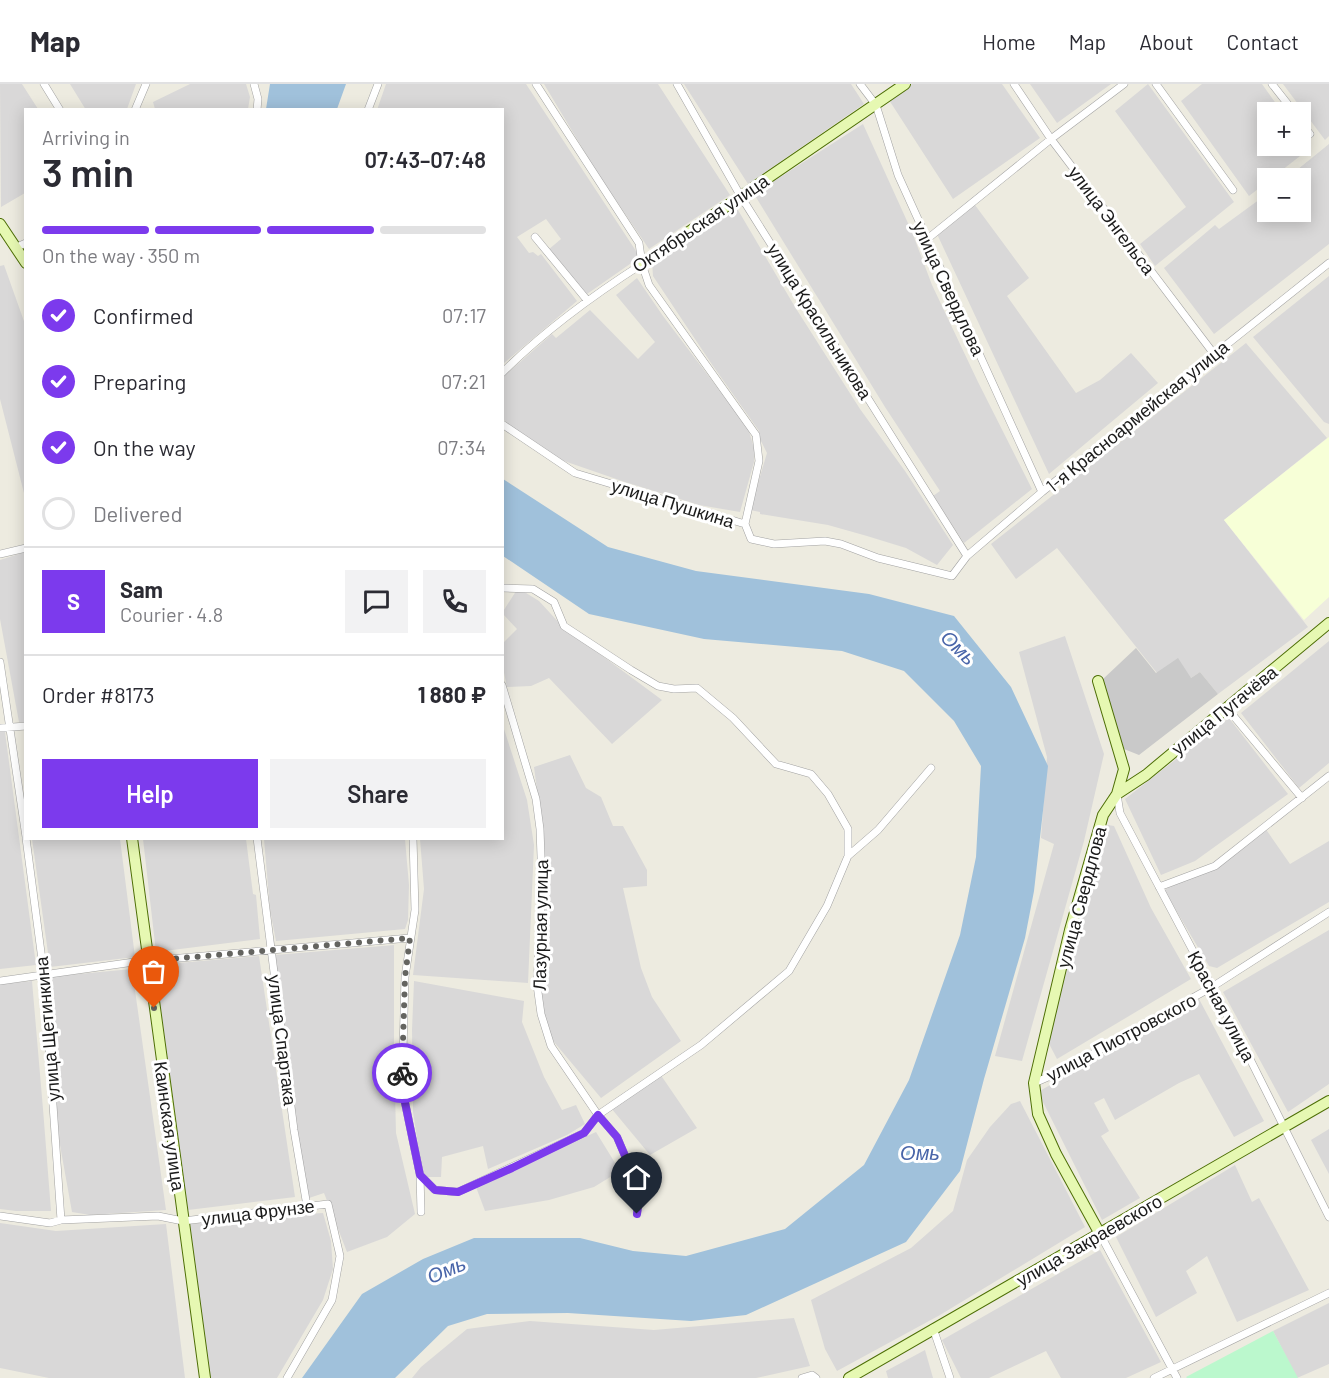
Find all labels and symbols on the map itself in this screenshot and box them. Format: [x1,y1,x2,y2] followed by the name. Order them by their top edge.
[1064,161,1161,279] street label: улица Энгельса
[628,169,773,277] street label: Октябрьская улица
[908,217,990,360] street label: улица Свердлова
[763,239,878,404] street label: улица Красильникова
[1041,335,1234,497] street label: 1-я Красноармейская улица
[609,474,738,532] street label: улица Пушкина
[936,625,982,669] water label: Омь
[1167,660,1282,759] street label: улица Пугачёва
[1052,823,1111,970] street label: улица Свердлова
[528,858,552,991] street label: Лазурная улица
[128,946,179,1008] pin
[1184,947,1261,1066] street label: Красная улица
[30,955,64,1102] street label: улица Щетинкина
[264,973,302,1108] street label: улица Спартака
[1042,988,1200,1086] street label: улица Пиотровского
[372,1043,432,1103] courier
[150,1060,190,1193] street label: Каинская улица
[900,1140,940,1164] water label: Омь
[611,1152,662,1214] pin
[1012,1189,1166,1291] street label: улица Закраевского
[200,1194,316,1230] street label: улица Фрунзе
[423,1250,469,1288] water label: Омь

